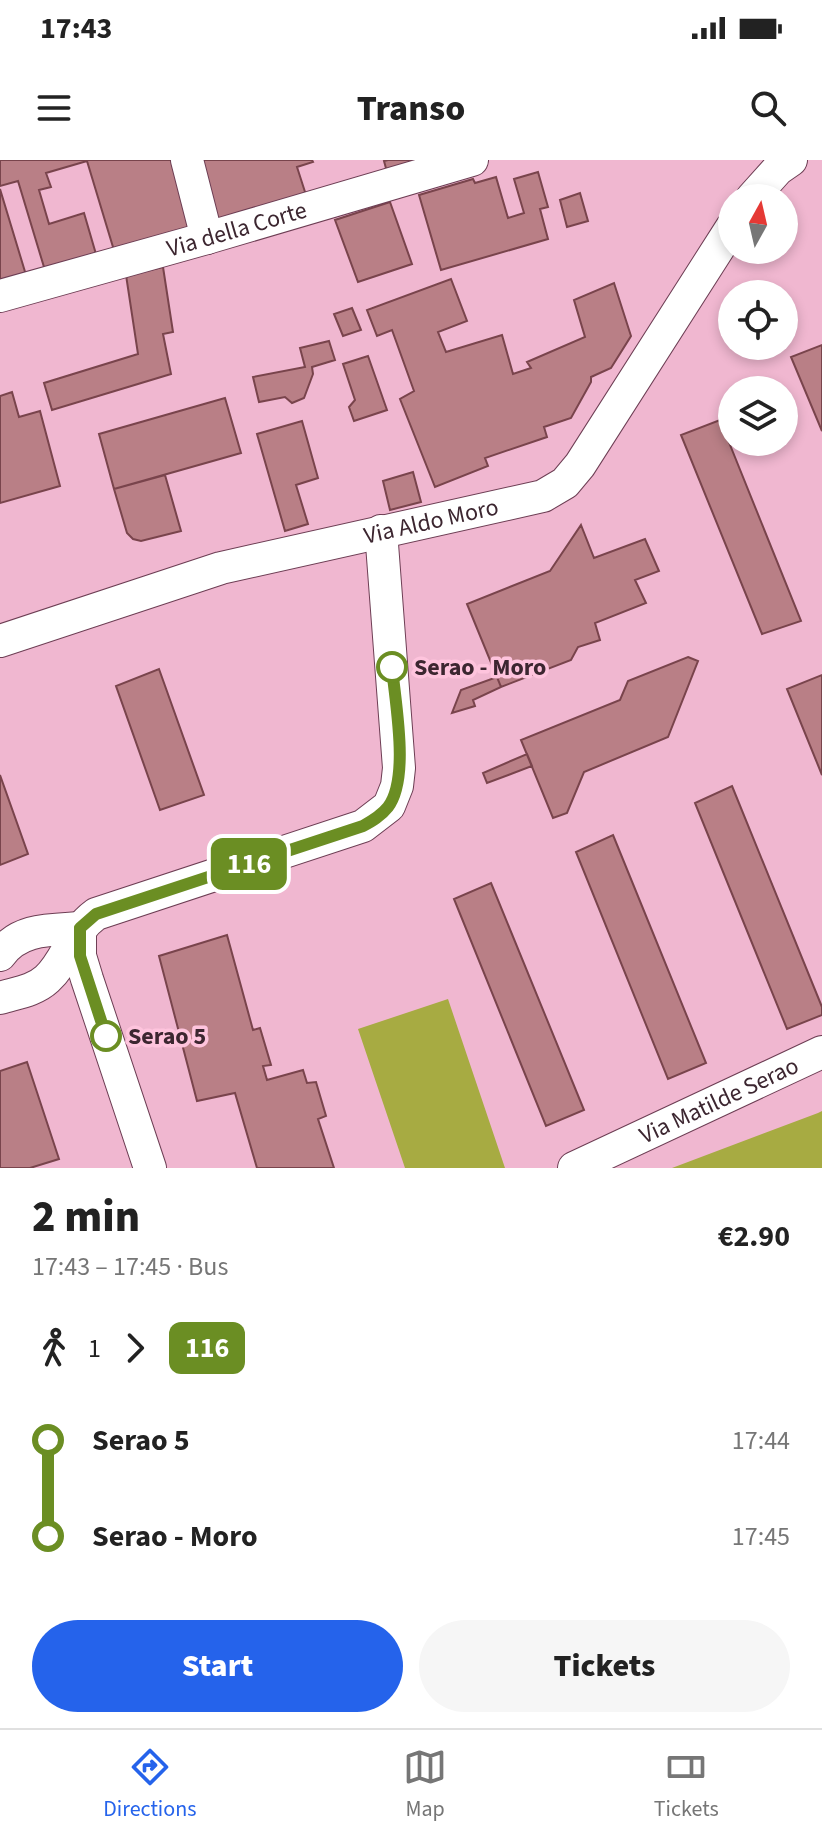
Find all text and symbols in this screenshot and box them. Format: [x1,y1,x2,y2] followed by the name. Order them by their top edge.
[40,7,112,50] text: 17:43
[357,83,465,134] text: Transo
[32,86,76,130] icon: menu
[746,86,790,130] icon: search
[718,184,798,264] north arrow
[718,184,798,456] map controls
[163,192,311,266] street label: Via della Corte
[718,280,798,360] button: locate
[718,376,798,456] button: layers
[360,489,502,553] street label: Via Aldo Moro
[414,650,546,685] place label: Serao - Moro
[377,652,407,682] marker: Serao - Moro
[203,838,295,890] line badge: 116
[227,844,271,884] text: 116
[128,1019,206,1054] place label: Serao 5
[91,1021,121,1051] marker: Serao 5
[633,1048,804,1153] street label: Via Matilde Serao
[32,1186,140,1249] text: 2 min
[718,1215,790,1258] text: €2.90
[32,1248,228,1285] text: 17:43 – 17:45 · Bus
[32,1326,76,1370] icon: walk
[113,1326,157,1370] icon: forward
[185,1328,229,1368] text: 116
[88,1330,101,1367] text: 1
[92,1419,190,1462] text: Serao 5
[732,1422,790,1459] text: 17:44
[92,1515,258,1558] text: Serao - Moro
[732,1518,790,1555] text: 17:45
[32,1620,403,1712] button: Start
[419,1620,790,1712] button: Tickets
[103,1745,196,1825] tab: Directions
[403,1745,447,1825] tab: Map
[654,1745,719,1825] tab: Tickets

